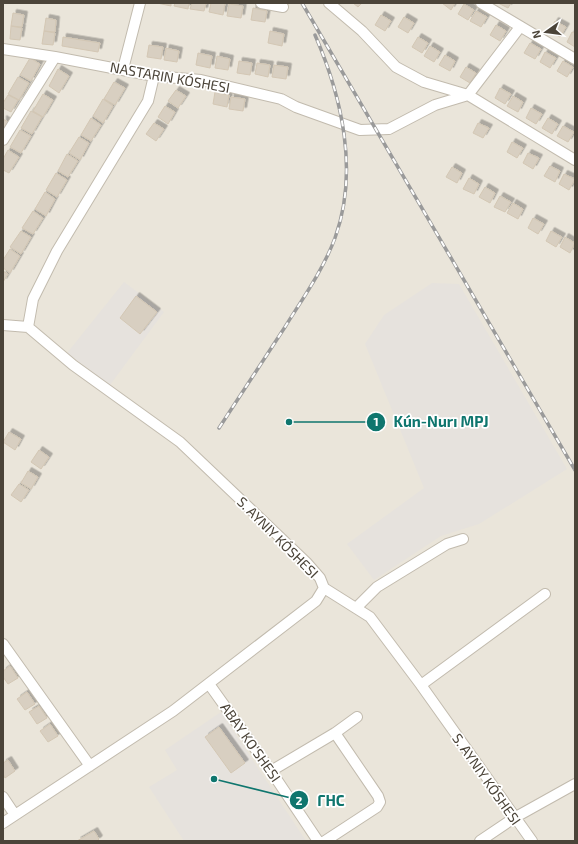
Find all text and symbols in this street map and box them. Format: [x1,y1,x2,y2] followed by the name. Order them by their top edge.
[526,12,566,52] north arrow
[529,29,543,40] text: N
[109,58,231,96] street label: NASTARIN KÓSHESI
[366,408,497,436] callout: Kún-Nurı MPJ
[394,412,488,430] text: Kún-Nurı MPJ
[373,414,379,428] text: 1
[234,493,322,581] street label: S. AYNIY KÓSHESI
[217,699,285,785] street label: ABAY KO'SHESI
[449,730,525,828] street label: S. AYNIY KÓSHESI
[289,787,353,814] callout: ГНС
[317,791,345,809] text: ГНС
[296,793,303,807] text: 2

